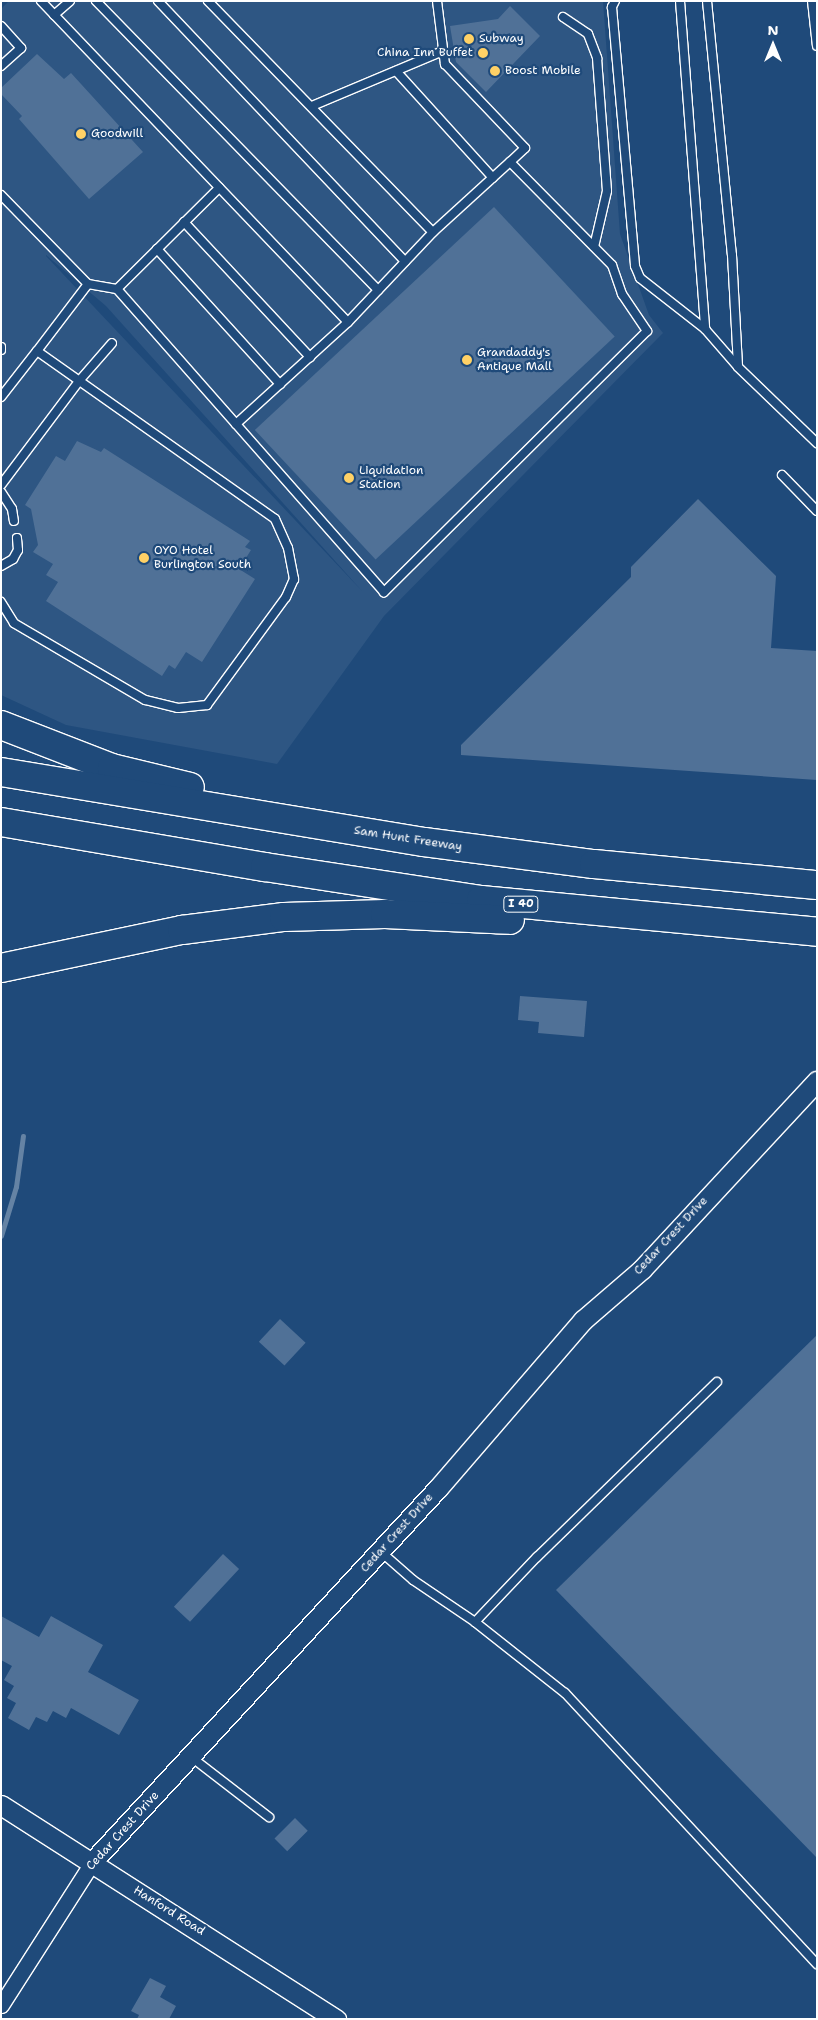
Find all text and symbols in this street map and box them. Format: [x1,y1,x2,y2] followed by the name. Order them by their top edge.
[748,20,798,70] north arrow
[767,21,779,39] text: N
[479,32,524,46] place label: Subway
[463,33,475,45] marker: Subway
[377,46,473,60] place label: China Inn Buffet
[477,47,489,59] marker: China Inn Buffet
[505,64,581,78] place label: Boost Mobile
[489,65,501,77] marker: Boost Mobile
[91,127,143,141] place label: Goodwill
[75,128,87,140] marker: Goodwill
[477,346,552,374] place label: Grandaddy's Antique Mall
[461,354,473,366] marker: Grandaddy's Antique Mall
[359,464,423,492] place label: Liquidation Station
[343,472,355,484] marker: Liquidation Station
[154,544,251,572] place label: OYO Hotel Burlington South
[138,552,150,564] marker: OYO Hotel Burlington South
[353,823,463,855] street label: Sam Hunt Freeway
[502,896,540,912] road number: I 40
[631,1194,711,1278] street label: Cedar Crest Drive
[358,1490,436,1576] street label: Cedar Crest Drive
[84,1788,162,1874] street label: Cedar Crest Drive
[131,1883,207,1939] street label: Hanford Road

